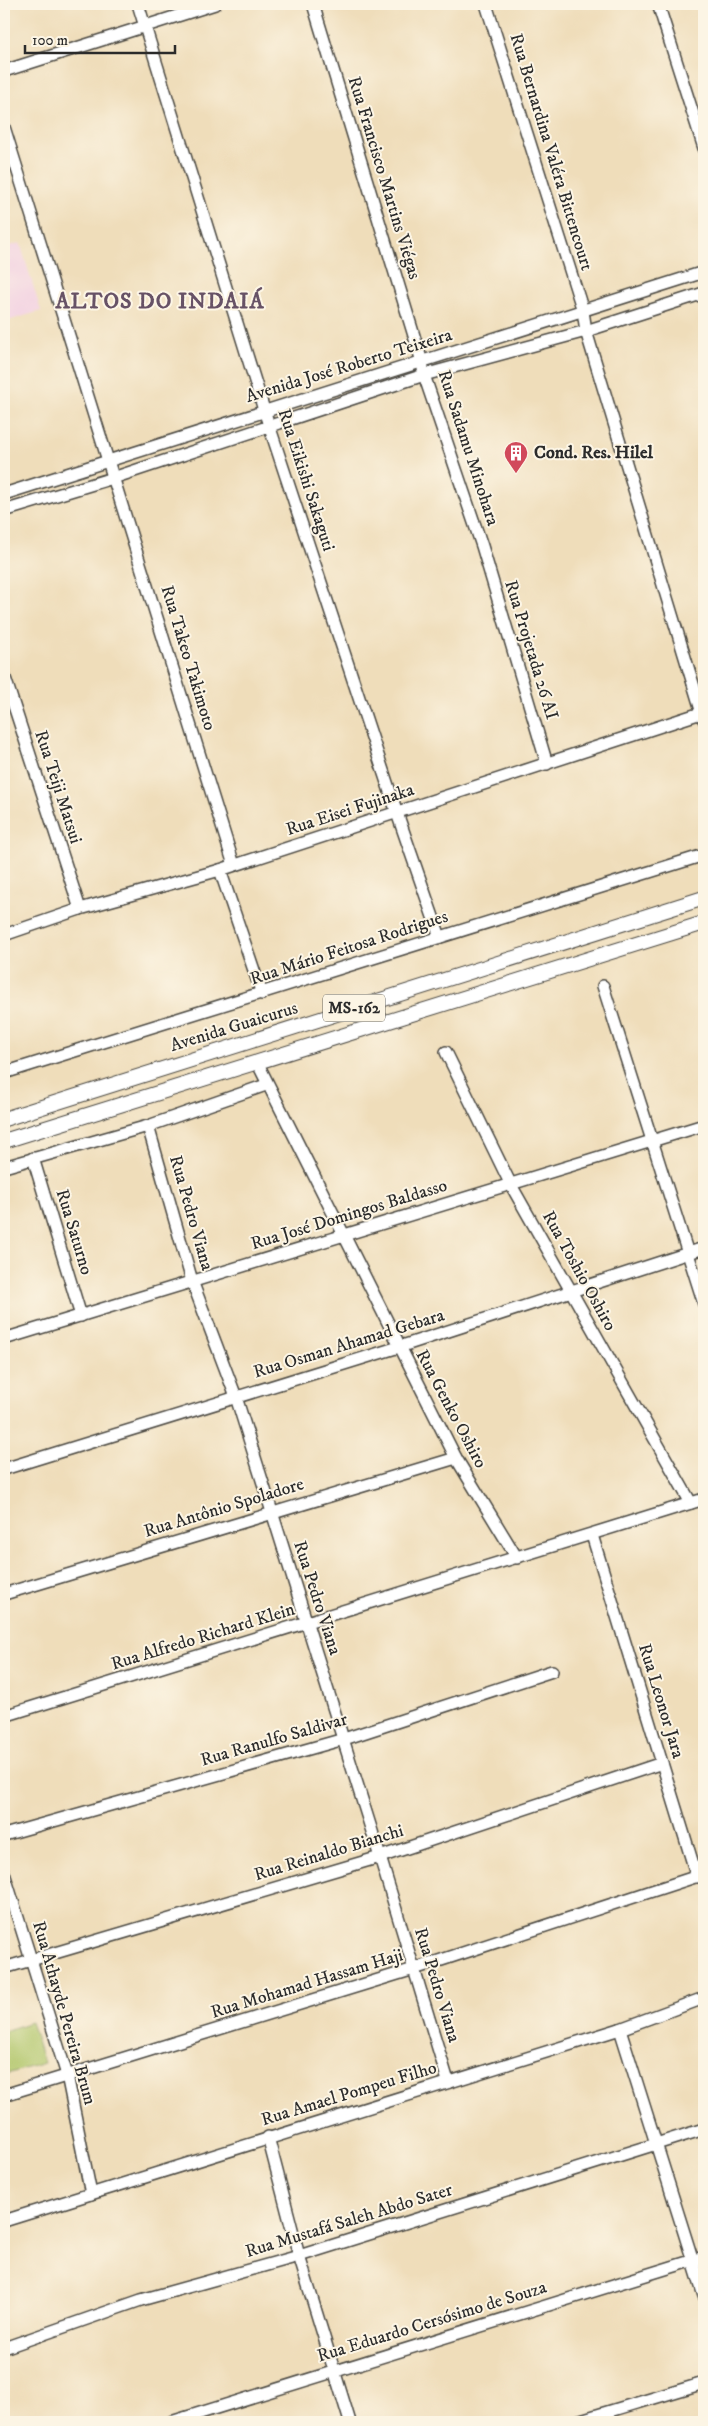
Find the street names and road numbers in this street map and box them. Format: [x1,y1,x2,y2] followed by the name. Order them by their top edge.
[504,31,598,273] street label: Rua Bernardina Valéra Bittencourt
[343,74,425,282] street label: Rua Francisco Martins Viégas
[243,324,455,408] street label: Avenida José Roberto Teixeira
[432,367,504,529] street label: Rua Sadamu Minohara
[273,406,339,554] street label: Rua Eikishi Sakaguti
[499,578,563,722] street label: Rua Projetada 26 AI
[155,583,221,733] street label: Rua Takeo Takimoto
[29,727,87,847] street label: Rua Teiji Matsui
[283,779,417,841] street label: Rua Eisei Fujinaka
[247,906,451,990] street label: Rua Mário Feitosa Rodrigues
[323,994,385,1021] road number: MS-162
[167,997,301,1057] street label: Avenida Guaicurus
[164,1153,218,1273] street label: Rua Pedro Viana
[248,1175,450,1255] street label: Rua José Domingos Baldasso
[51,1186,98,1278] street label: Rua Saturno
[537,1207,621,1335] street label: Rua Toshio Oshiro
[251,1304,447,1384] street label: Rua Osman Ahamad Gebara
[410,1346,492,1472] street label: Rua Genko Oshiro
[141,1473,307,1543] street label: Rua Antônio Spoladore
[288,1538,346,1658] street label: Rua Pedro Viana
[108,1598,298,1675] street label: Rua Alfredo Richard Klein
[633,1641,689,1761] street label: Rua Leonor Jara
[198,1708,350,1772] street label: Rua Ranulfo Saldivar
[252,1820,406,1886] street label: Rua Reinaldo Bianchi
[27,1919,101,2107] street label: Rua Athayde Pereira Brum
[409,1925,465,2045] street label: Rua Pedro Viana
[208,1944,406,2024] street label: Rua Mohamad Hassam Haji
[259,2057,440,2131] street label: Rua Amael Pompeu Filho
[243,2179,455,2263] street label: Rua Mustafá Saleh Abdo Sater
[315,2276,550,2367] street label: Rua Eduardo Cersósimo de Souza

